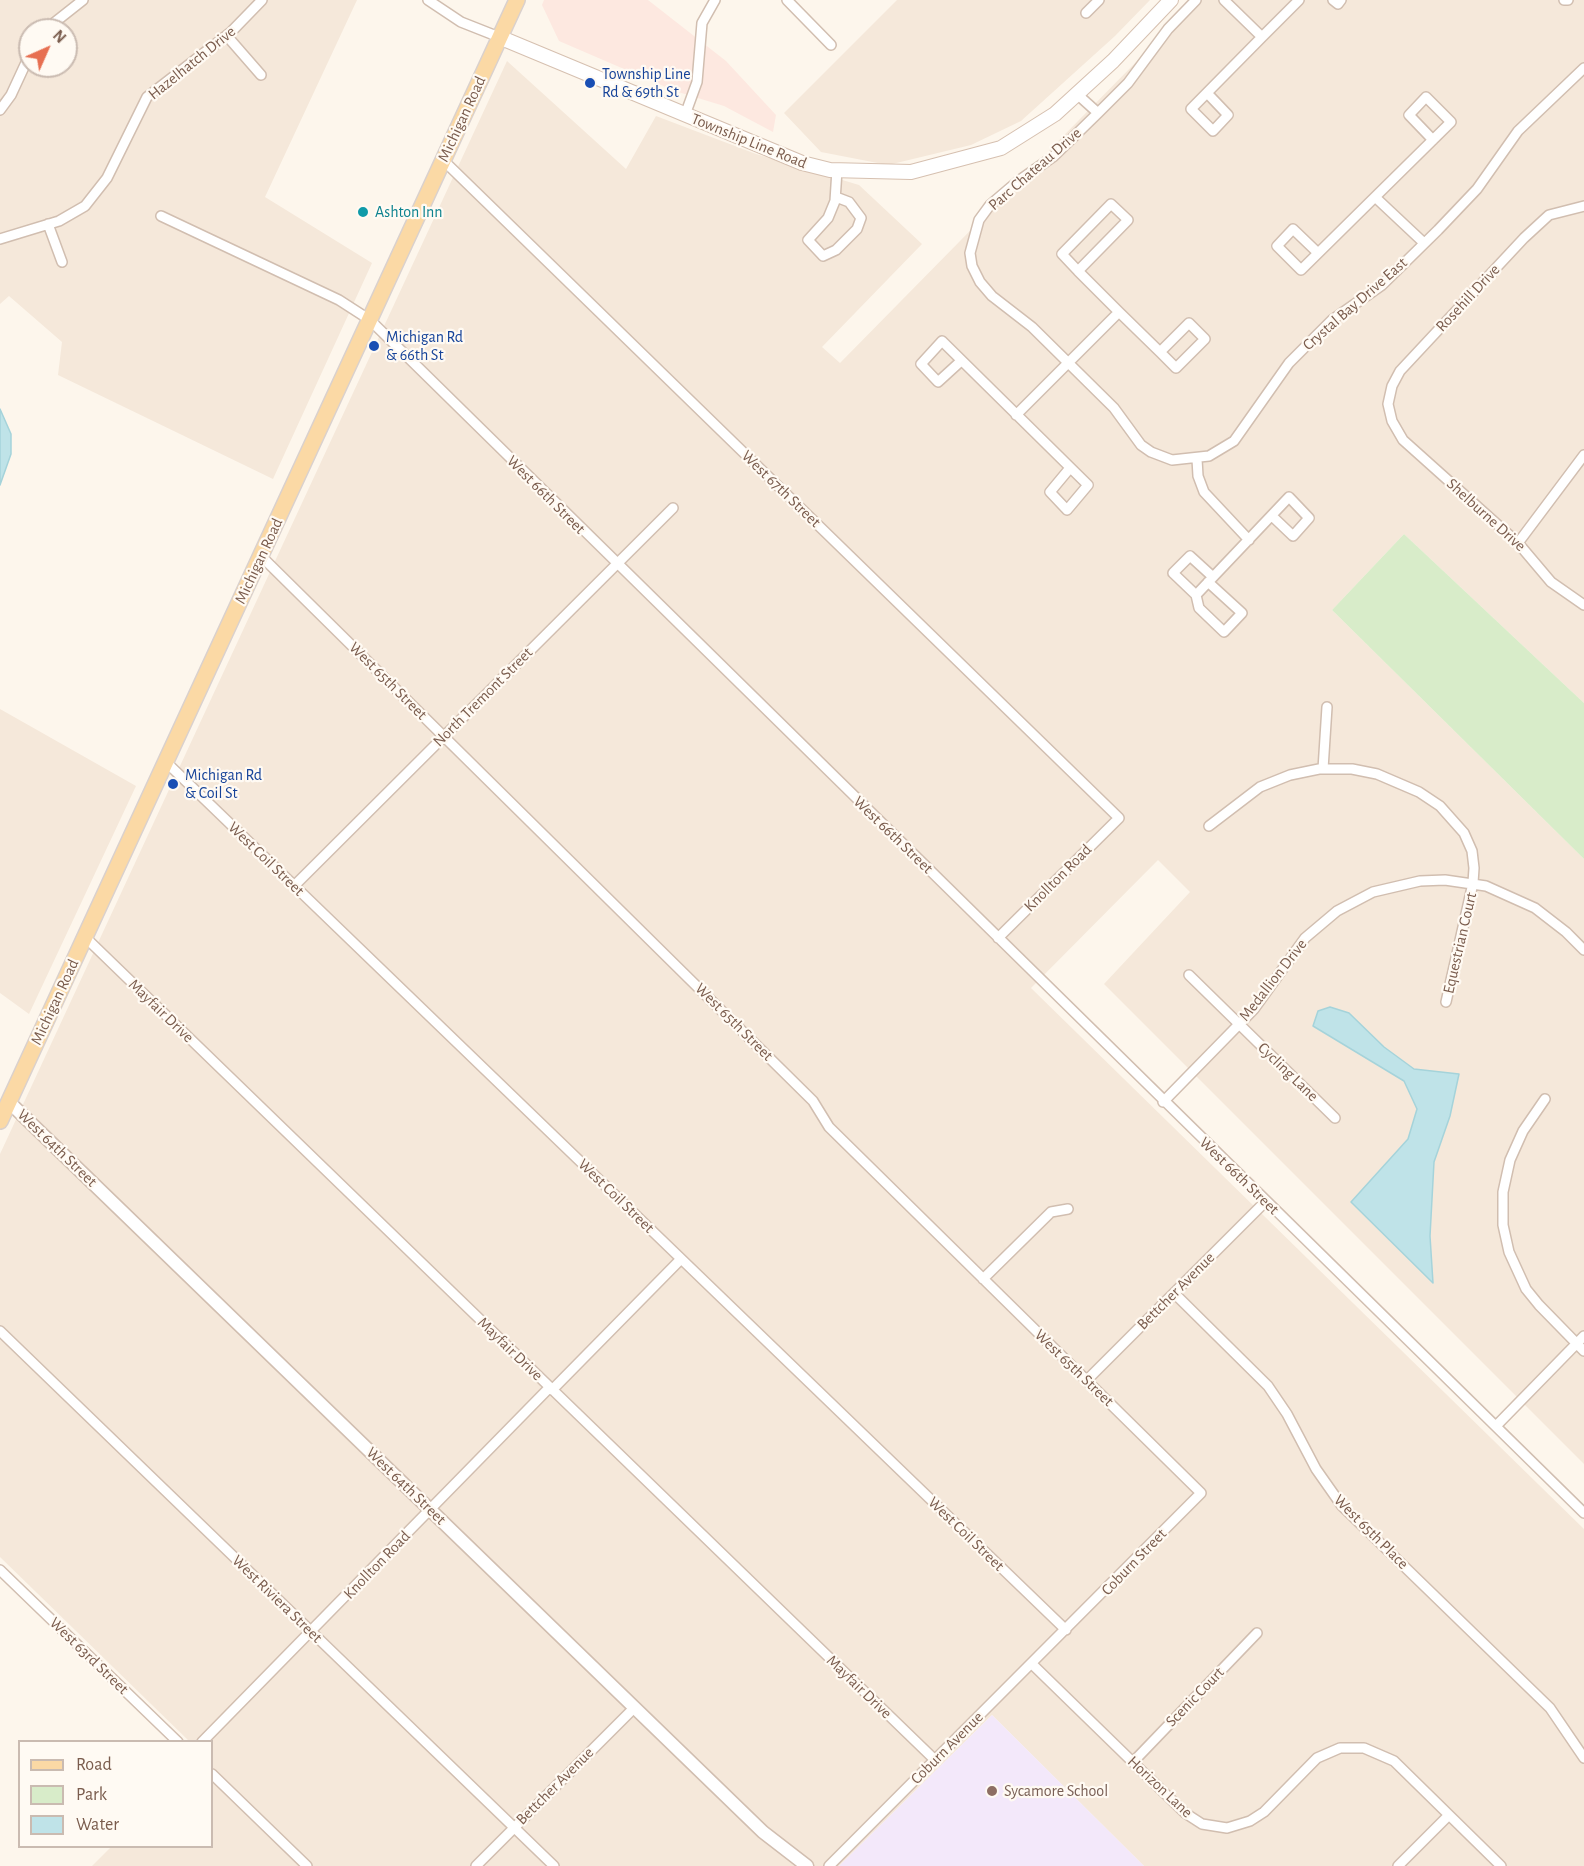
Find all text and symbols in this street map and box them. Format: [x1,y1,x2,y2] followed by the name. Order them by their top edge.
[18,18,78,78] north arrow
[144,22,240,104] street label: Hazelhatch Drive
[50,27,69,46] text: N
[602,64,691,102] place label: Township Line Rd & 69th St
[434,73,490,165] street label: Michigan Road
[583,76,597,90] marker: Township Line Rd & 69th St
[688,109,810,173] street label: Township Line Road
[985,123,1085,215] street label: Parc Chateau Drive
[375,202,442,222] place label: Ashton Inn
[356,205,370,219] marker: Ashton Inn
[1299,253,1411,355] street label: Crystal Bay Drive East
[1432,260,1504,336] street label: Rosehill Drive
[386,327,463,365] place label: Michigan Rd & 66th St
[367,339,381,353] marker: Michigan Rd & 66th St
[737,446,825,532] street label: West 67th Street
[503,452,589,538] street label: West 66th Street
[1442,474,1530,556] street label: Shelburne Drive
[231,515,287,607] street label: Michigan Road
[345,638,431,724] street label: West 65th Street
[429,643,537,751] street label: North Tremont Street
[185,765,262,803] place label: Michigan Rd & Coil St
[166,777,180,791] marker: Michigan Rd & Coil St
[849,792,937,878] street label: West 66th Street
[224,818,308,900] street label: West Coil Street
[1020,840,1096,916] street label: Knollton Road
[1439,891,1481,995] street label: Equestrian Court
[1235,935,1311,1025] street label: Medallion Drive
[27,956,83,1048] street label: Michigan Road
[124,975,198,1047] street label: Mayfair Drive
[691,979,777,1065] street label: West 65th Street
[1254,1038,1322,1106] street label: Cycling Lane
[13,1105,101,1191] street label: West 64th Street
[1195,1133,1283,1219] street label: West 66th Street
[574,1155,658,1237] street label: West Coil Street
[1133,1248,1219,1334] street label: Bettcher Avenue
[473,1313,547,1385] street label: Mayfair Drive
[1030,1325,1118,1411] street label: West 65th Street
[362,1443,450,1529] street label: West 64th Street
[1330,1491,1412,1573] street label: West 65th Place
[924,1493,1008,1575] street label: West Coil Street
[1097,1524,1171,1600] street label: Coburn Street
[340,1527,414,1603] street label: Knollton Road
[228,1551,326,1647] street label: West Riviera Street
[45,1614,133,1698] street label: West 63rd Street
[822,1651,896,1723] street label: Mayfair Drive
[1162,1663,1228,1731] street label: Scenic Court
[907,1708,987,1788] street label: Coburn Avenue
[18,1740,213,1848] legend
[512,1743,598,1829] street label: Bettcher Avenue
[1124,1752,1196,1822] street label: Horizon Lane
[76,1756,112,1774] text: Road
[1004,1781,1108,1801] place label: Sycamore School
[985,1784,999,1798] marker: Sycamore School
[76,1786,107,1804] text: Park
[76,1816,119,1834] text: Water

